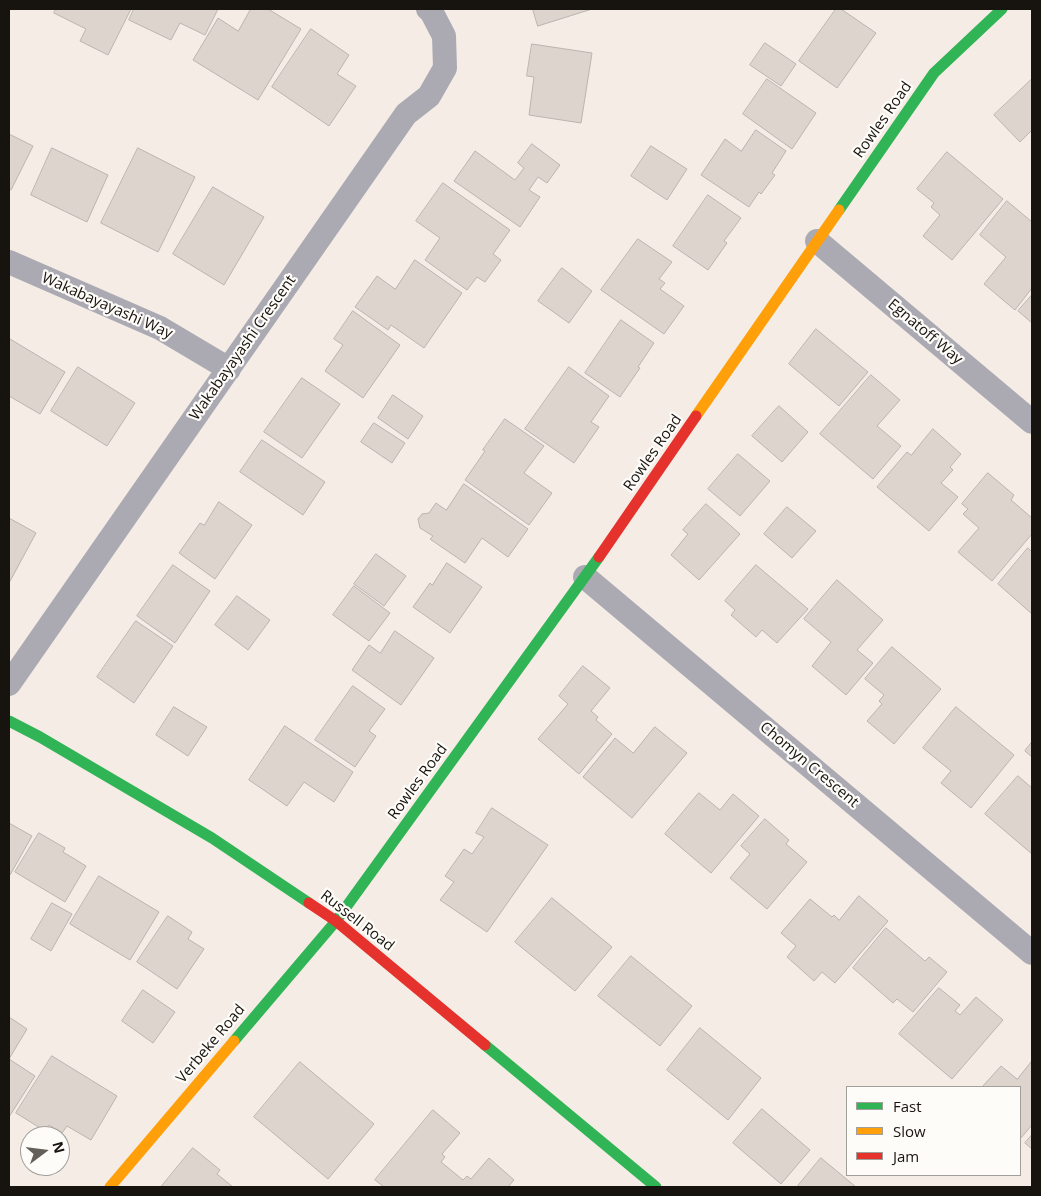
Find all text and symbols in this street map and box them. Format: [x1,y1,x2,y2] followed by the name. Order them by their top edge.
[850,78,916,162] street label: Rowles Road
[39,269,175,343] street label: Wakabayayashi Way
[186,272,300,424] street label: Wakabayayashi Crescent
[884,296,966,368] street label: Egnatoff Way
[620,411,686,495] street label: Rowles Road
[756,718,862,812] street label: Chomyn Crescent
[385,741,451,823] street label: Rowles Road
[317,887,397,955] street label: Russell Road
[173,1001,249,1087] street label: Verbeke Road
[846,1086,1021,1176] legend
[893,1096,922,1116] text: Fast
[893,1121,926,1141] text: Slow
[20,1126,70,1176] north arrow
[48,1139,70,1155] text: N
[893,1146,919,1166] text: Jam

